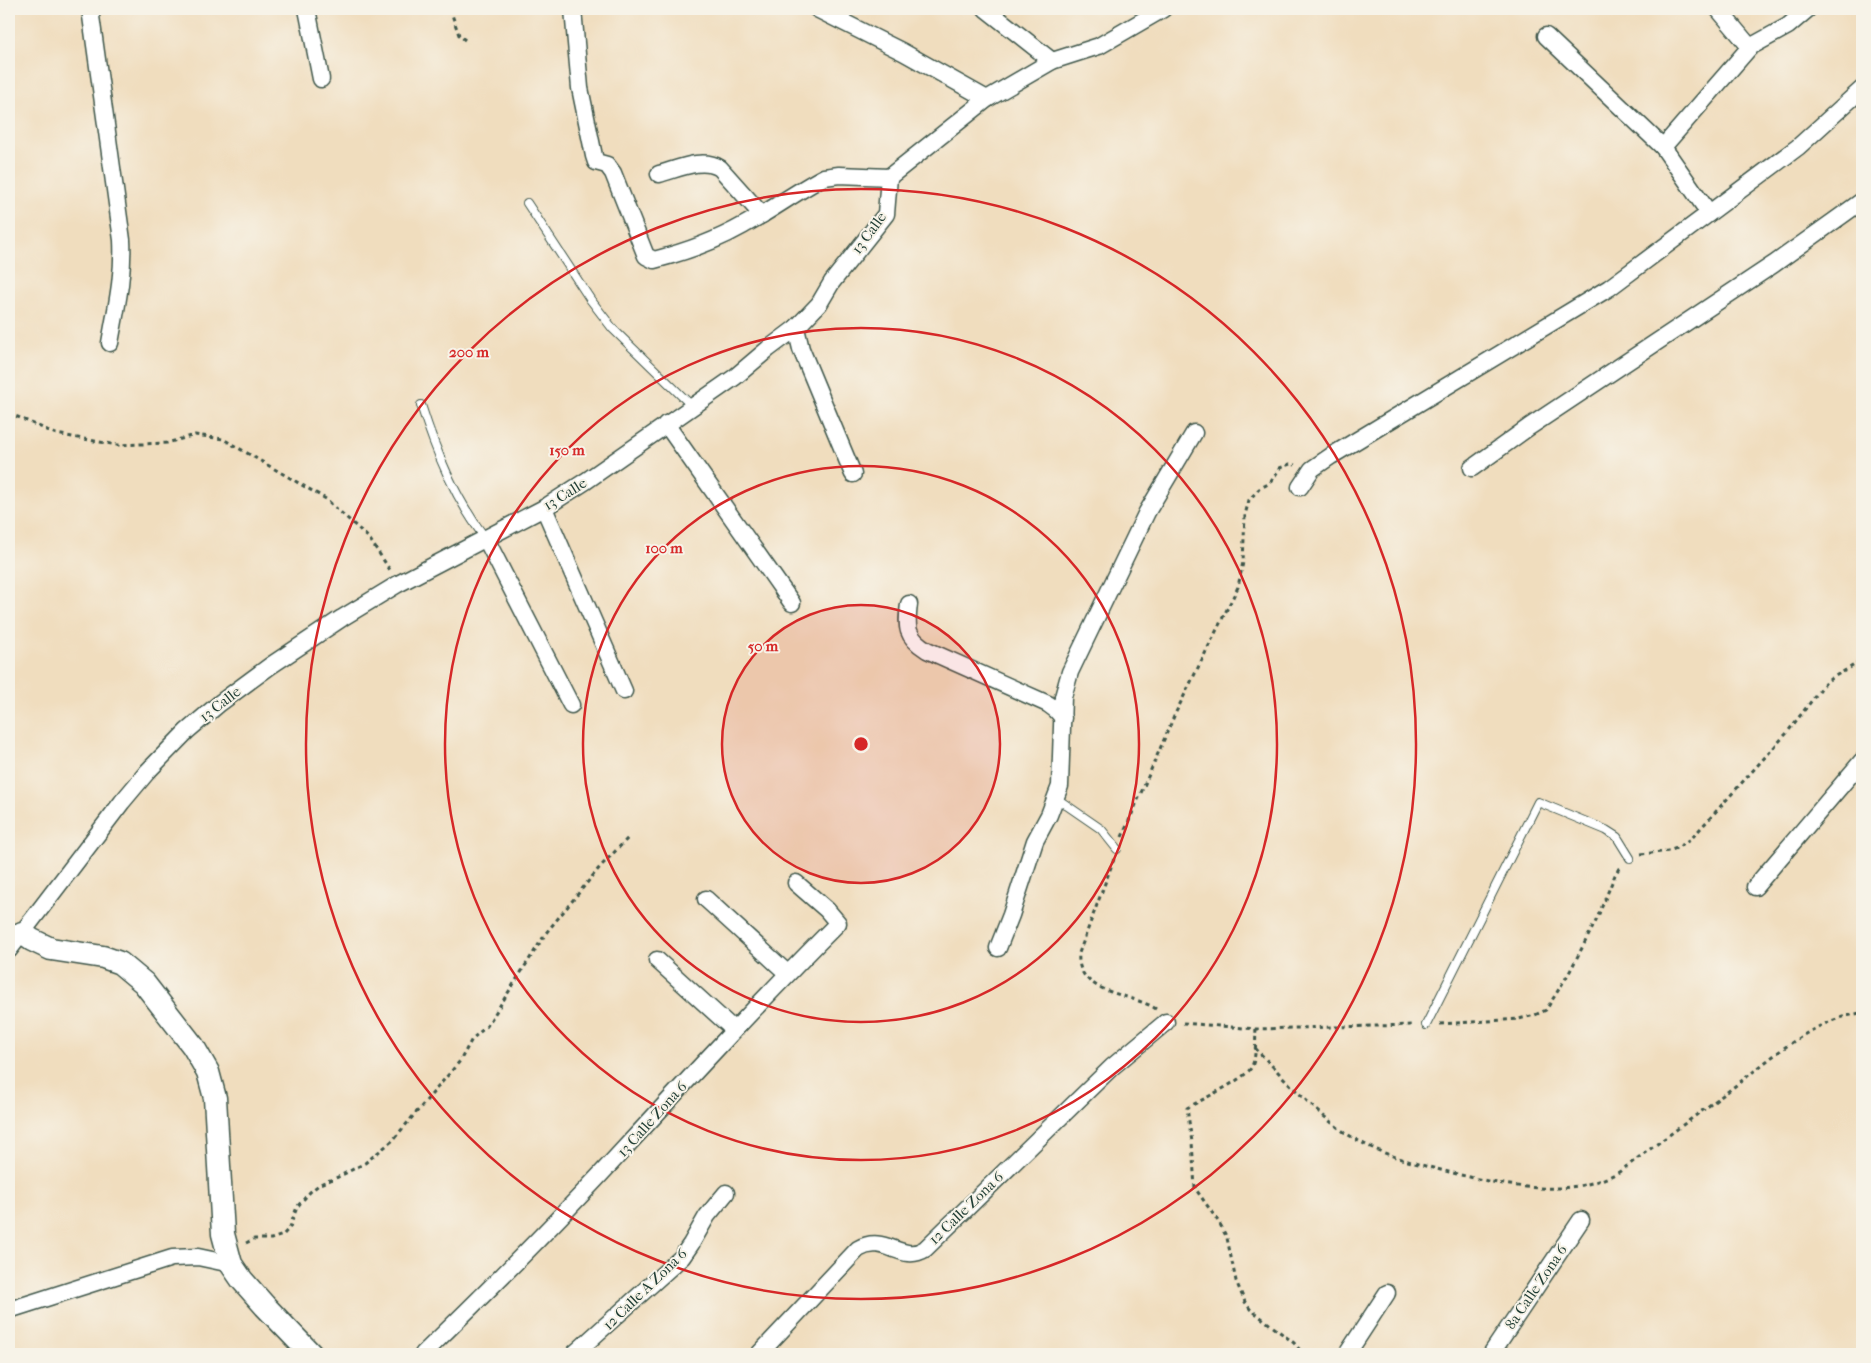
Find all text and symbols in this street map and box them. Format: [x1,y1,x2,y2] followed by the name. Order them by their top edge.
[848,208,891,257] street label: 13 Calle
[449,343,489,361] text: 200 m
[549,441,585,459] text: 150 m
[540,474,590,514] street label: 13 Calle
[645,539,683,557] text: 100 m
[748,637,779,655] text: 50 m
[196,682,245,726] street label: 13 Calle
[852,735,870,753] centre of rings
[613,1077,691,1160] street label: 13 Calle Zona 6
[925,1167,1008,1248] street label: 12 Calle Zona 6
[1501,1241,1571,1333] street label: 8a Calle Zona 6
[599,1244,691,1334] street label: 12 Calle A Zona 6

